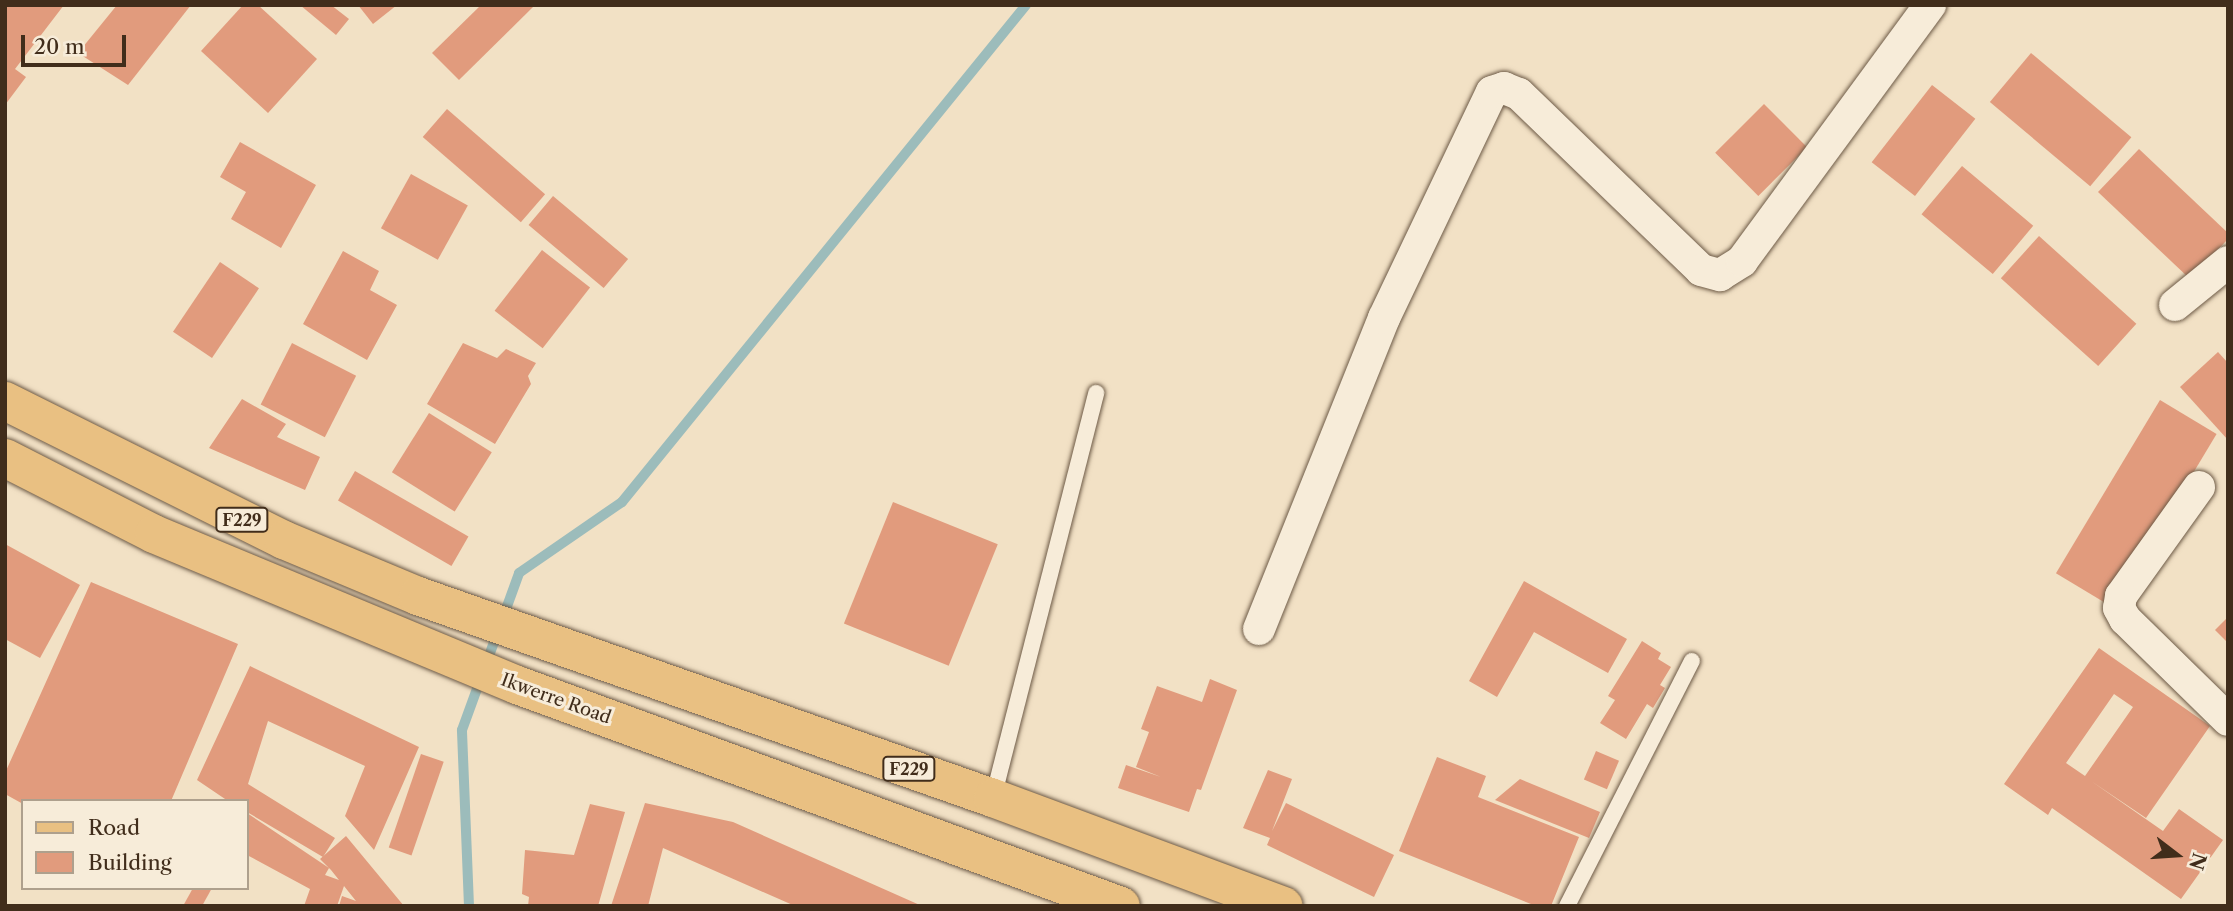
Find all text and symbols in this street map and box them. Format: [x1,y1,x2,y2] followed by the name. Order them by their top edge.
[24,21,130,65] scale bar
[34,34,85,59] text: 20 m
[214,508,270,533] road number: F229
[498,669,614,729] street label: Ikwerre Road
[881,756,937,782] road number: F229
[21,799,248,890] legend
[88,815,140,840] text: Road
[2142,820,2212,890] north arrow
[88,850,172,875] text: Building
[2184,850,2211,873] text: N

